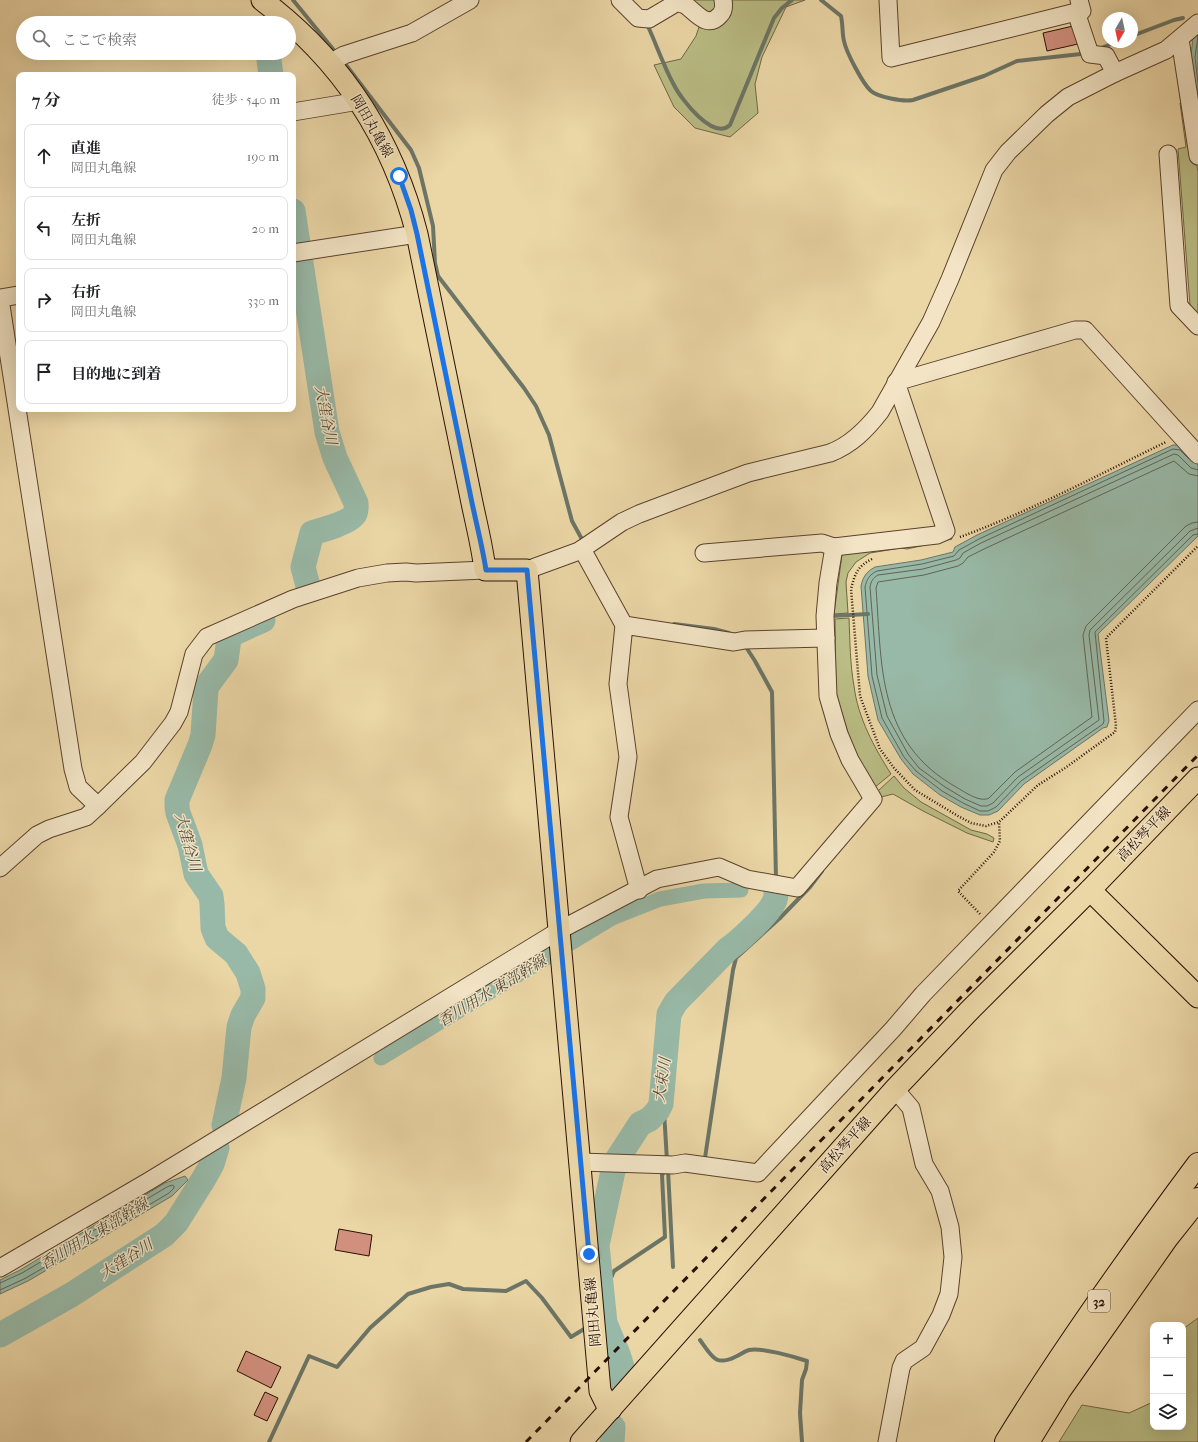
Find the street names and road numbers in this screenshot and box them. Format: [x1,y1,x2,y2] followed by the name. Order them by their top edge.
[347,91,397,161] street label: 岡田丸亀線
[1114,803,1174,865] street label: 高松琴平線
[815,1113,875,1177] street label: 高松琴平線
[581,1276,605,1348] street label: 岡田丸亀線
[1088,1290,1110,1312] road number: 32

